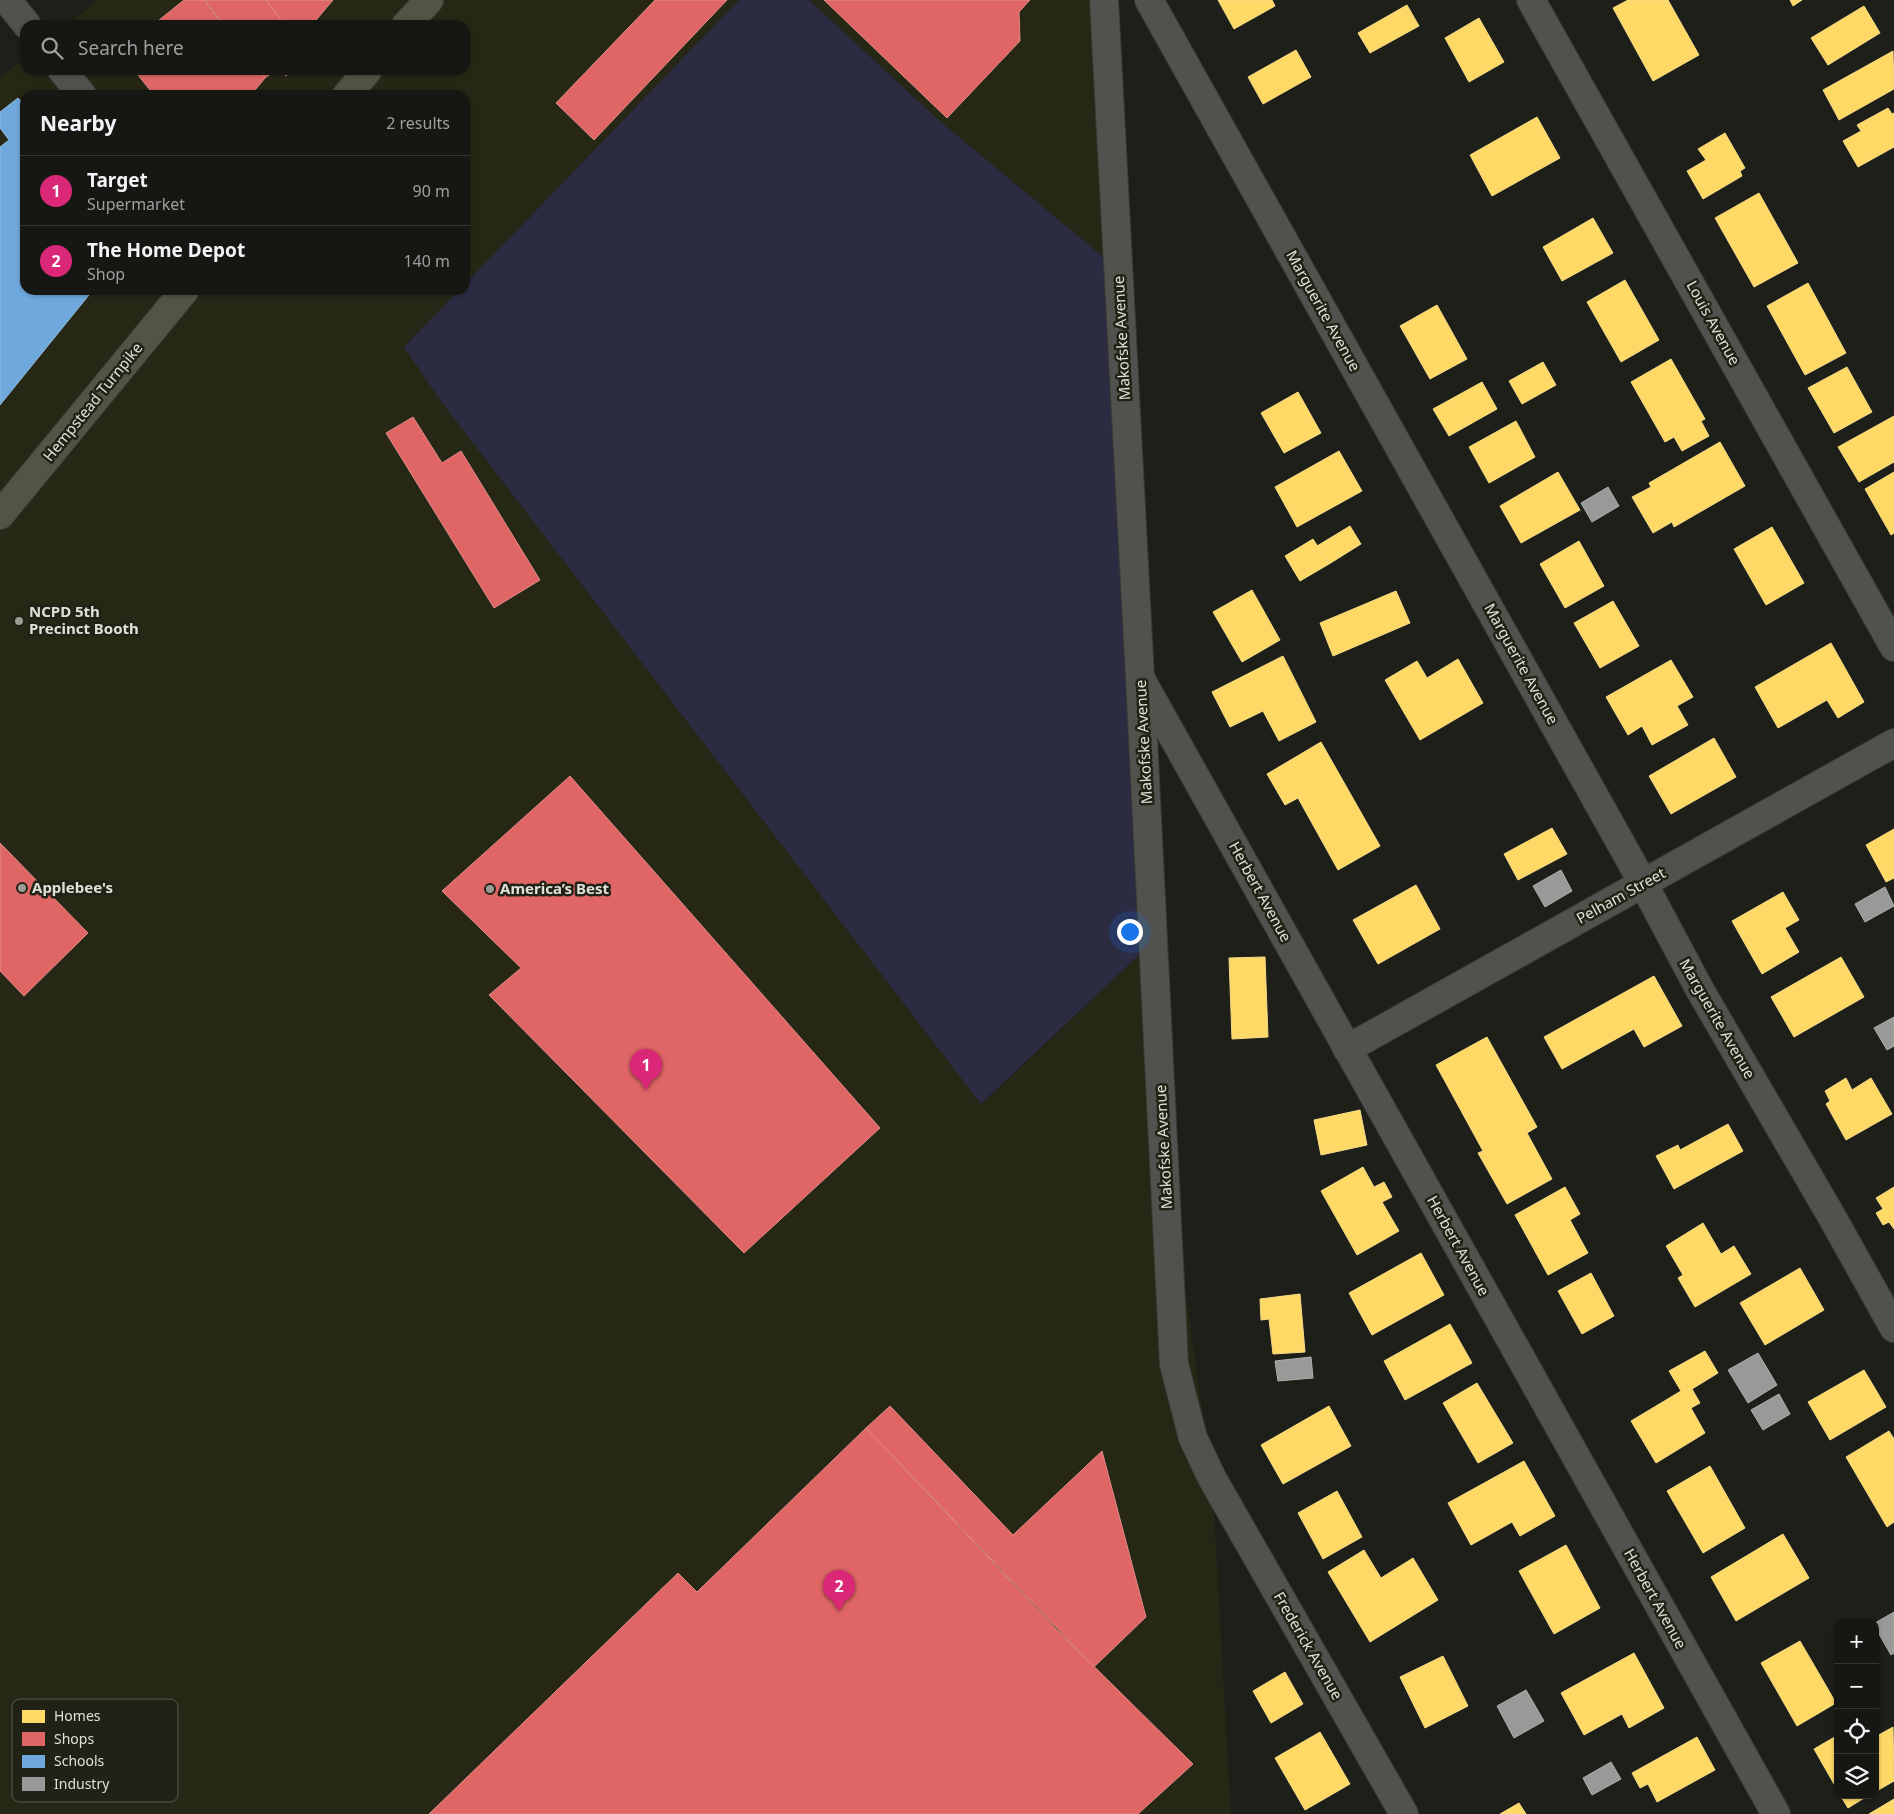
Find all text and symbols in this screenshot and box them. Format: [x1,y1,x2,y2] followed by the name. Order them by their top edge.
[20,20,470,75] search box
[38,34,66,62] icon: search
[78,35,184,61] text: Search here
[40,109,116,137] text: Nearby
[386,112,450,134] text: 2 results
[87,167,148,193] text: Target
[51,180,61,202] text: 1
[413,180,450,202] text: 90 m
[87,193,185,215] text: Supermarket
[87,237,245,263] text: The Home Depot
[1282,246,1365,375] street label: Marguerite Avenue
[51,250,61,272] text: 2
[403,250,450,272] text: 140 m
[87,263,125,285] text: Shop
[1108,275,1134,401] street label: Makofske Avenue
[1682,277,1745,368] street label: Louis Avenue
[38,338,146,465] street label: Hempstead Turnpike
[1480,599,1563,728] street label: Marguerite Avenue
[29,601,139,638] place label: NCPD 5th Precinct Booth
[13,615,25,627] marker: NCPD 5th Precinct Booth
[1130,679,1156,805] street label: Makofske Avenue
[1225,838,1297,945] street label: Herbert Avenue
[1572,862,1669,928] street label: Pelham Street
[32,877,113,897] place label: Applebee's
[500,878,609,898] place label: America’s Best
[16,882,28,894] marker: Applebee's
[484,883,496,895] marker: America’s Best
[1117,919,1143,945] your location
[1675,955,1760,1082] street label: Marguerite Avenue
[630,1049,662,1090] pin: 1
[1150,1084,1176,1210] street label: Makofske Avenue
[1423,1192,1495,1299] street label: Herbert Avenue
[1620,1545,1692,1652] street label: Herbert Avenue
[823,1570,855,1611] pin: 2
[1270,1588,1348,1703] street label: Frederick Avenue
[1834,1619,1879,1799] map controls
[1834,1619,1879,1664] button: +
[1834,1664,1879,1709] button: −
[12,1699,178,1802] legend
[54,1706,101,1725] text: Homes
[1834,1709,1879,1754] button: locate
[54,1729,94,1748] text: Shops
[54,1751,105,1770] text: Schools
[1834,1754,1879,1799] button: layers
[54,1774,110,1793] text: Industry

